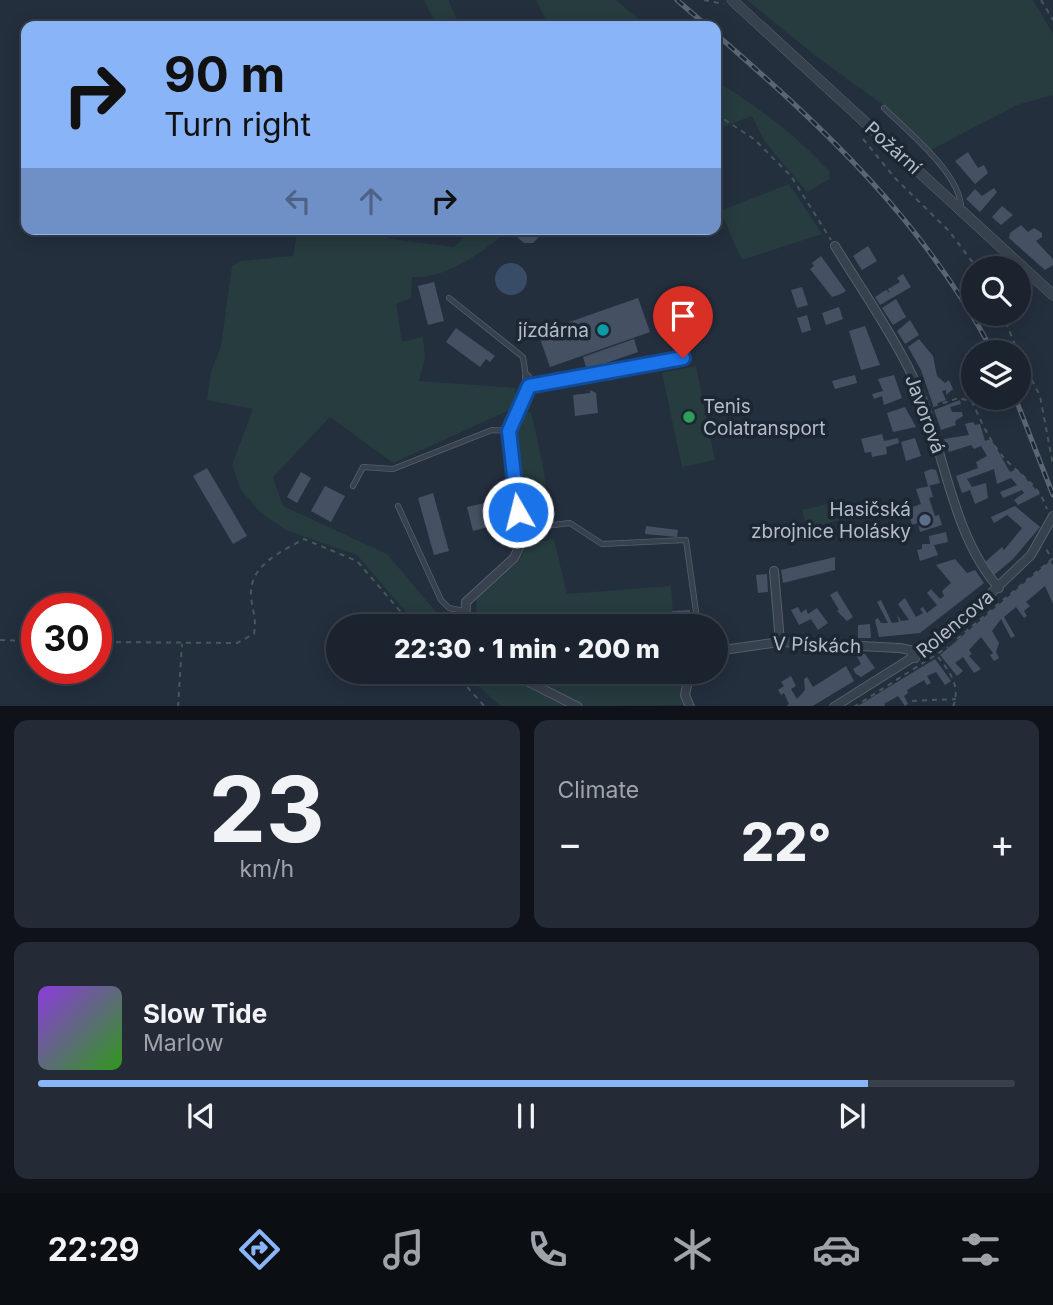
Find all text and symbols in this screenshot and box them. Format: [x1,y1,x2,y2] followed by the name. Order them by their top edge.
[164,45,285,104] text: 90 m
[49,49,140,140] icon: right
[164,105,311,144] text: Turn right
[860,117,926,179] street label: Požární
[279,182,317,220] icon: left
[352,182,390,220] icon: ahead
[425,182,463,220] icon: right
[961,256,1031,410] map controls
[961,256,1031,326] button: search
[653,286,713,358] pin
[664,297,702,335] icon: arrive
[517,319,589,342] place label: jízdárna
[595,322,611,338] marker: jízdárna
[961,340,1031,410] button: layers
[900,372,950,456] street label: Javorová
[703,395,826,440] place label: Tenis Colatransport
[681,409,697,425] marker: Tenis Colatransport
[481,475,555,549] position arrow
[751,498,911,543] place label: Hasičská zbrojnice Holásky
[917,512,933,528] marker: Hasičská zbrojnice Holásky
[912,585,998,663] street label: Rolencova
[21,593,112,684] speed limit sign: 30
[772,632,862,658] street label: V Pískách
[394,633,660,664] text: 22:30 · 1 min · 200 m
[209,754,325,864] text: 23
[558,776,639,804] text: Climate
[741,811,831,874] text: 22°
[558,820,583,866] text: −
[990,820,1015,866] text: +
[239,855,294,883] text: km/h
[143,998,267,1029] text: Slow Tide
[143,1029,223,1057] text: Marlow
[182,1097,220,1135] icon: previous
[507,1097,545,1135] icon: pause
[833,1097,871,1135] icon: next
[235,1225,284,1274] icon: directions
[379,1225,428,1274] icon: music
[523,1225,572,1274] icon: phone
[668,1225,717,1274] icon: climate
[812,1225,861,1274] icon: car
[956,1225,1005,1274] icon: filters
[48,1230,140,1269] text: 22:29

